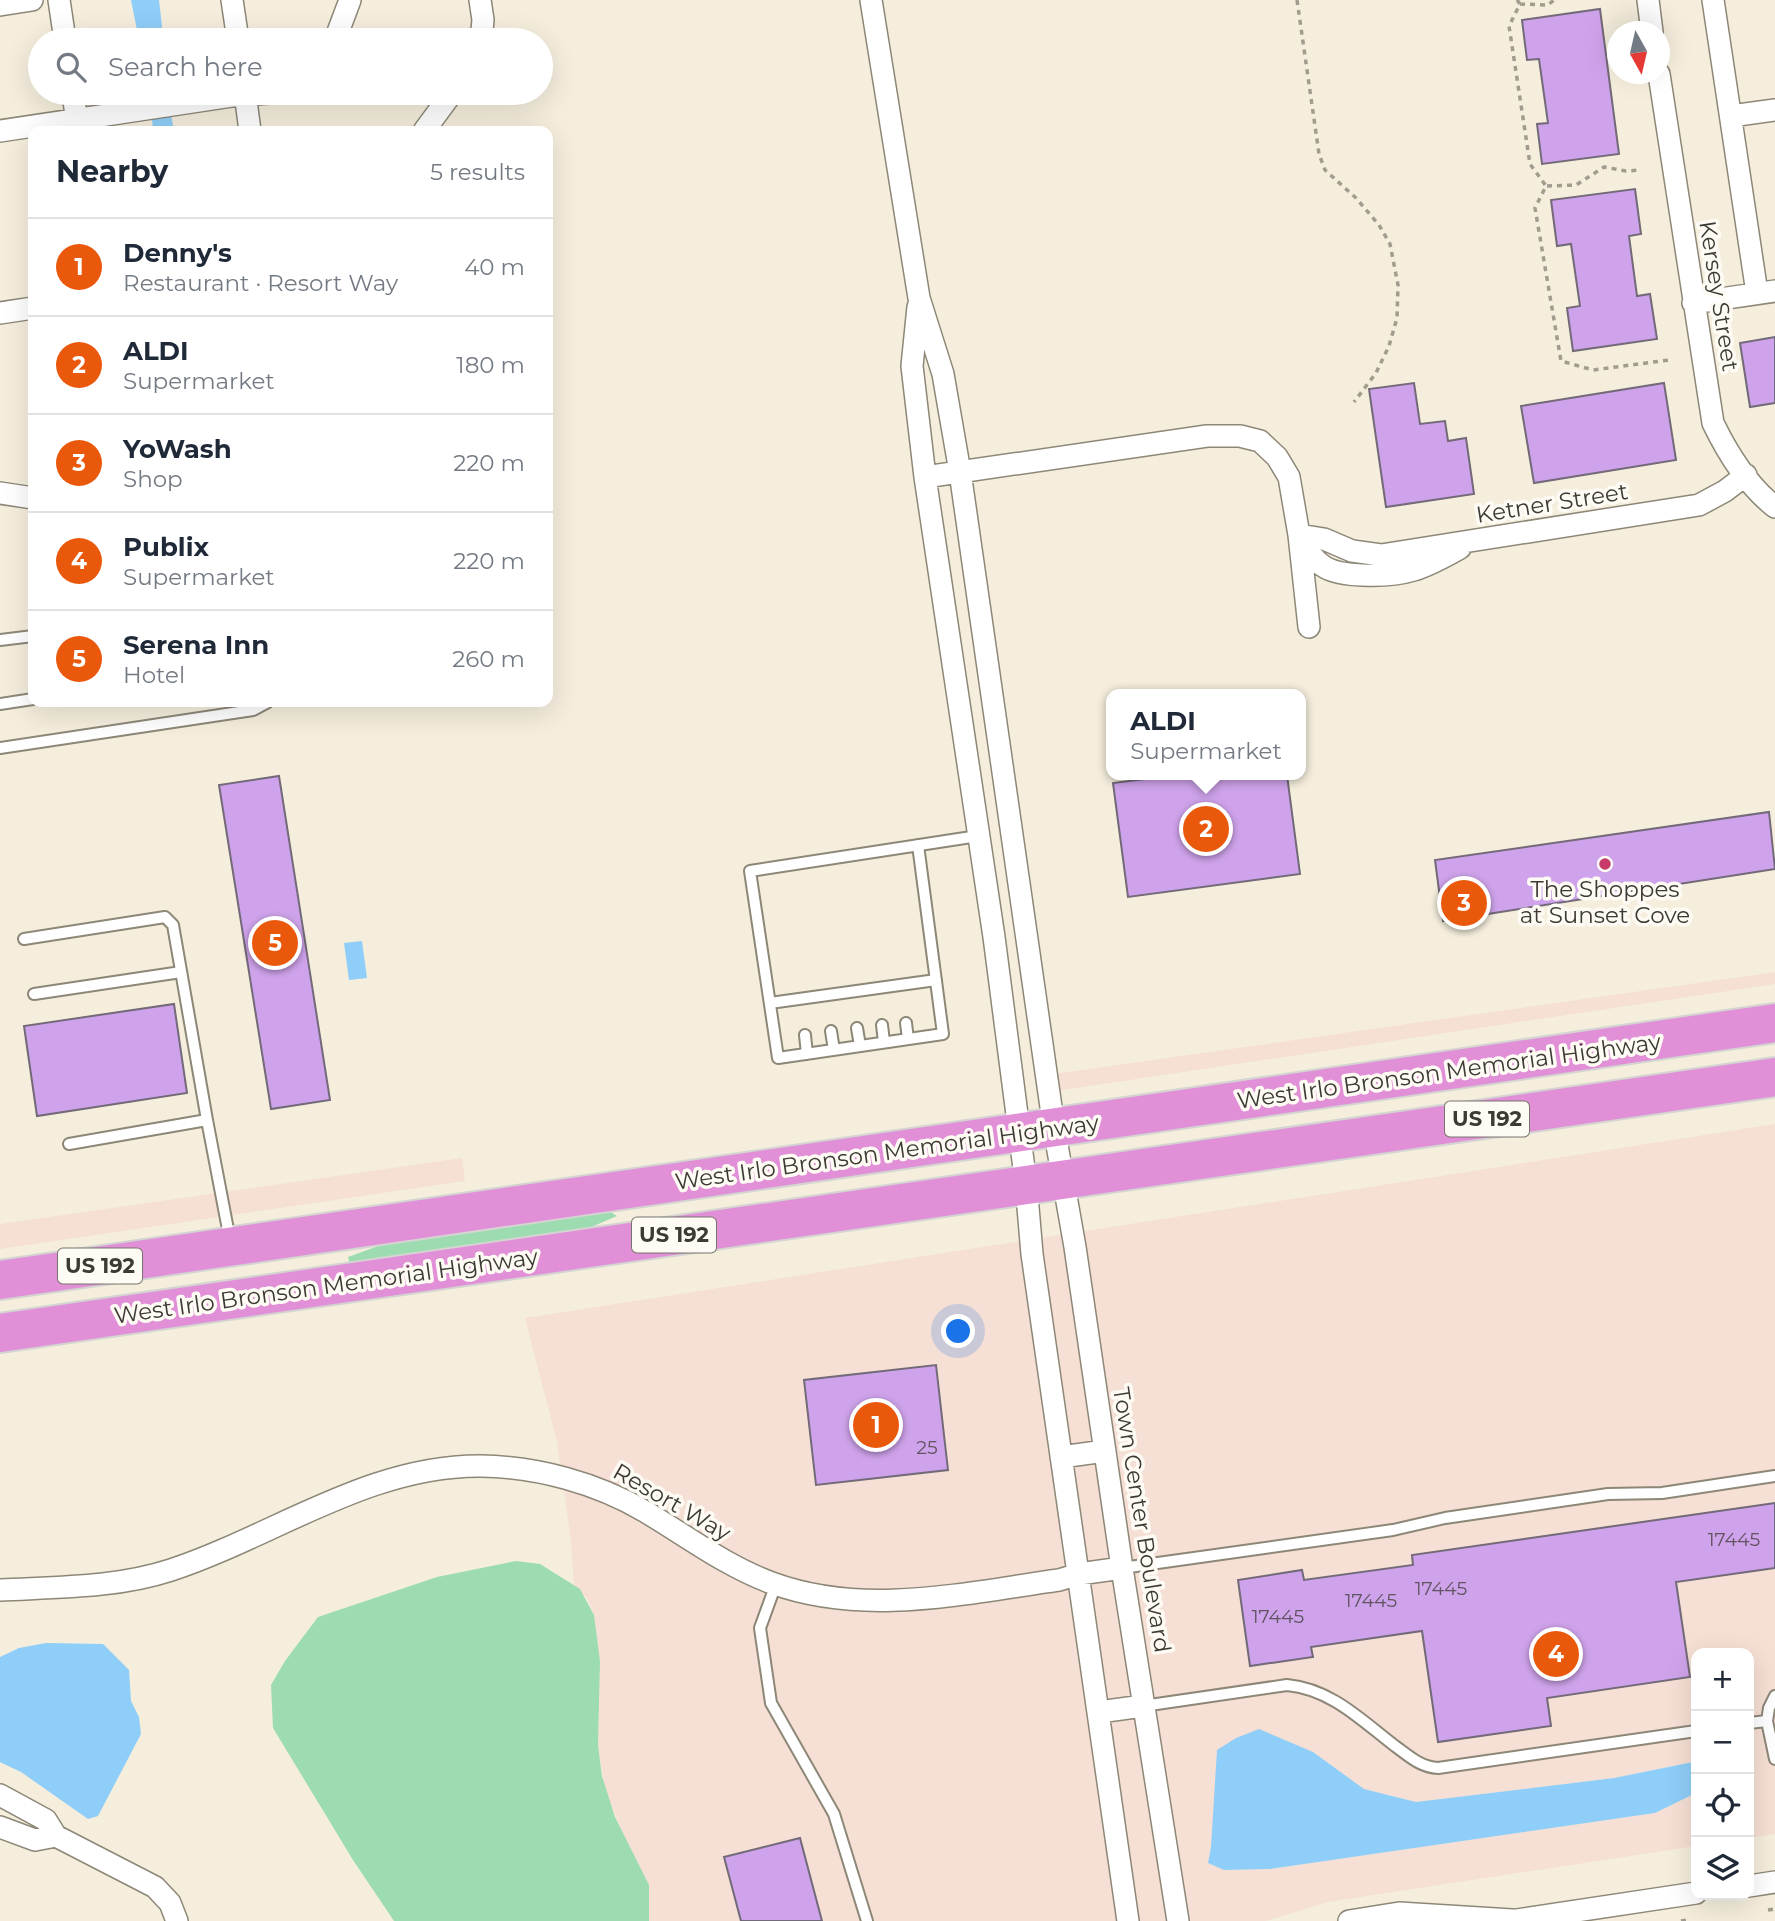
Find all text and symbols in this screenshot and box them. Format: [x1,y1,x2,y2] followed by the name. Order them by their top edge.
[1607,21,1670,84] north arrow
[28,28,553,105] search box
[52,48,90,86] icon: search
[108,51,263,83] text: Search here
[56,153,168,190] text: Nearby
[430,158,525,186] text: 5 results
[1693,219,1745,373] street label: Kersey Street
[123,237,232,269] text: Denny's
[74,253,84,281] text: 1
[464,253,525,281] text: 40 m
[123,269,398,297] text: Restaurant · Resort Way
[123,335,189,367] text: ALDI
[72,351,86,379] text: 2
[456,351,525,379] text: 180 m
[123,367,275,395] text: Supermarket
[123,433,232,465] text: YoWash
[72,449,86,477] text: 3
[453,449,525,477] text: 220 m
[123,465,183,493] text: Shop
[1474,477,1630,529] street label: Ketner Street
[123,531,209,563] text: Publix
[71,547,87,575] text: 4
[453,547,525,575] text: 220 m
[123,563,275,591] text: Supermarket
[123,629,269,661] text: Serena Inn
[72,645,86,673] text: 5
[452,645,525,673] text: 260 m
[123,661,185,689] text: Hotel
[1106,689,1306,780] popup
[1130,705,1196,737] text: ALDI
[1130,737,1282,765] text: Supermarket
[1183,803,1229,855] pin: 2
[1597,856,1613,872] marker: The Shoppes at Sunset Cove
[1520,875,1690,929] place label: The Shoppes at Sunset Cove
[1441,877,1487,929] pin: 3
[252,917,298,969] pin: 5
[1235,1027,1663,1115] street label: West Irlo Bronson Memorial Highway
[1445,1102,1529,1136] road number: US 192
[673,1108,1101,1196] street label: West Irlo Bronson Memorial Highway
[632,1218,716,1252] road number: US 192
[112,1242,540,1330] street label: West Irlo Bronson Memorial Highway
[58,1248,142,1284] road number: US 192
[941,1314,975,1348] your location
[1107,1385,1177,1655] street label: Town Center Boulevard
[853,1399,899,1451] pin: 1
[916,1436,938,1459] house number: 25
[608,1457,736,1547] street label: Resort Way
[1708,1528,1761,1551] house number: 17445
[1415,1577,1468,1600] house number: 17445
[1345,1589,1398,1612] house number: 17445
[1252,1605,1305,1628] house number: 17445
[1533,1628,1579,1680] pin: 4
[1691,1648,1754,1900] map controls
[1691,1648,1754,1711] button: +
[1691,1711,1754,1774] button: −
[1691,1774,1754,1837] button: locate
[1691,1837,1754,1900] button: layers

